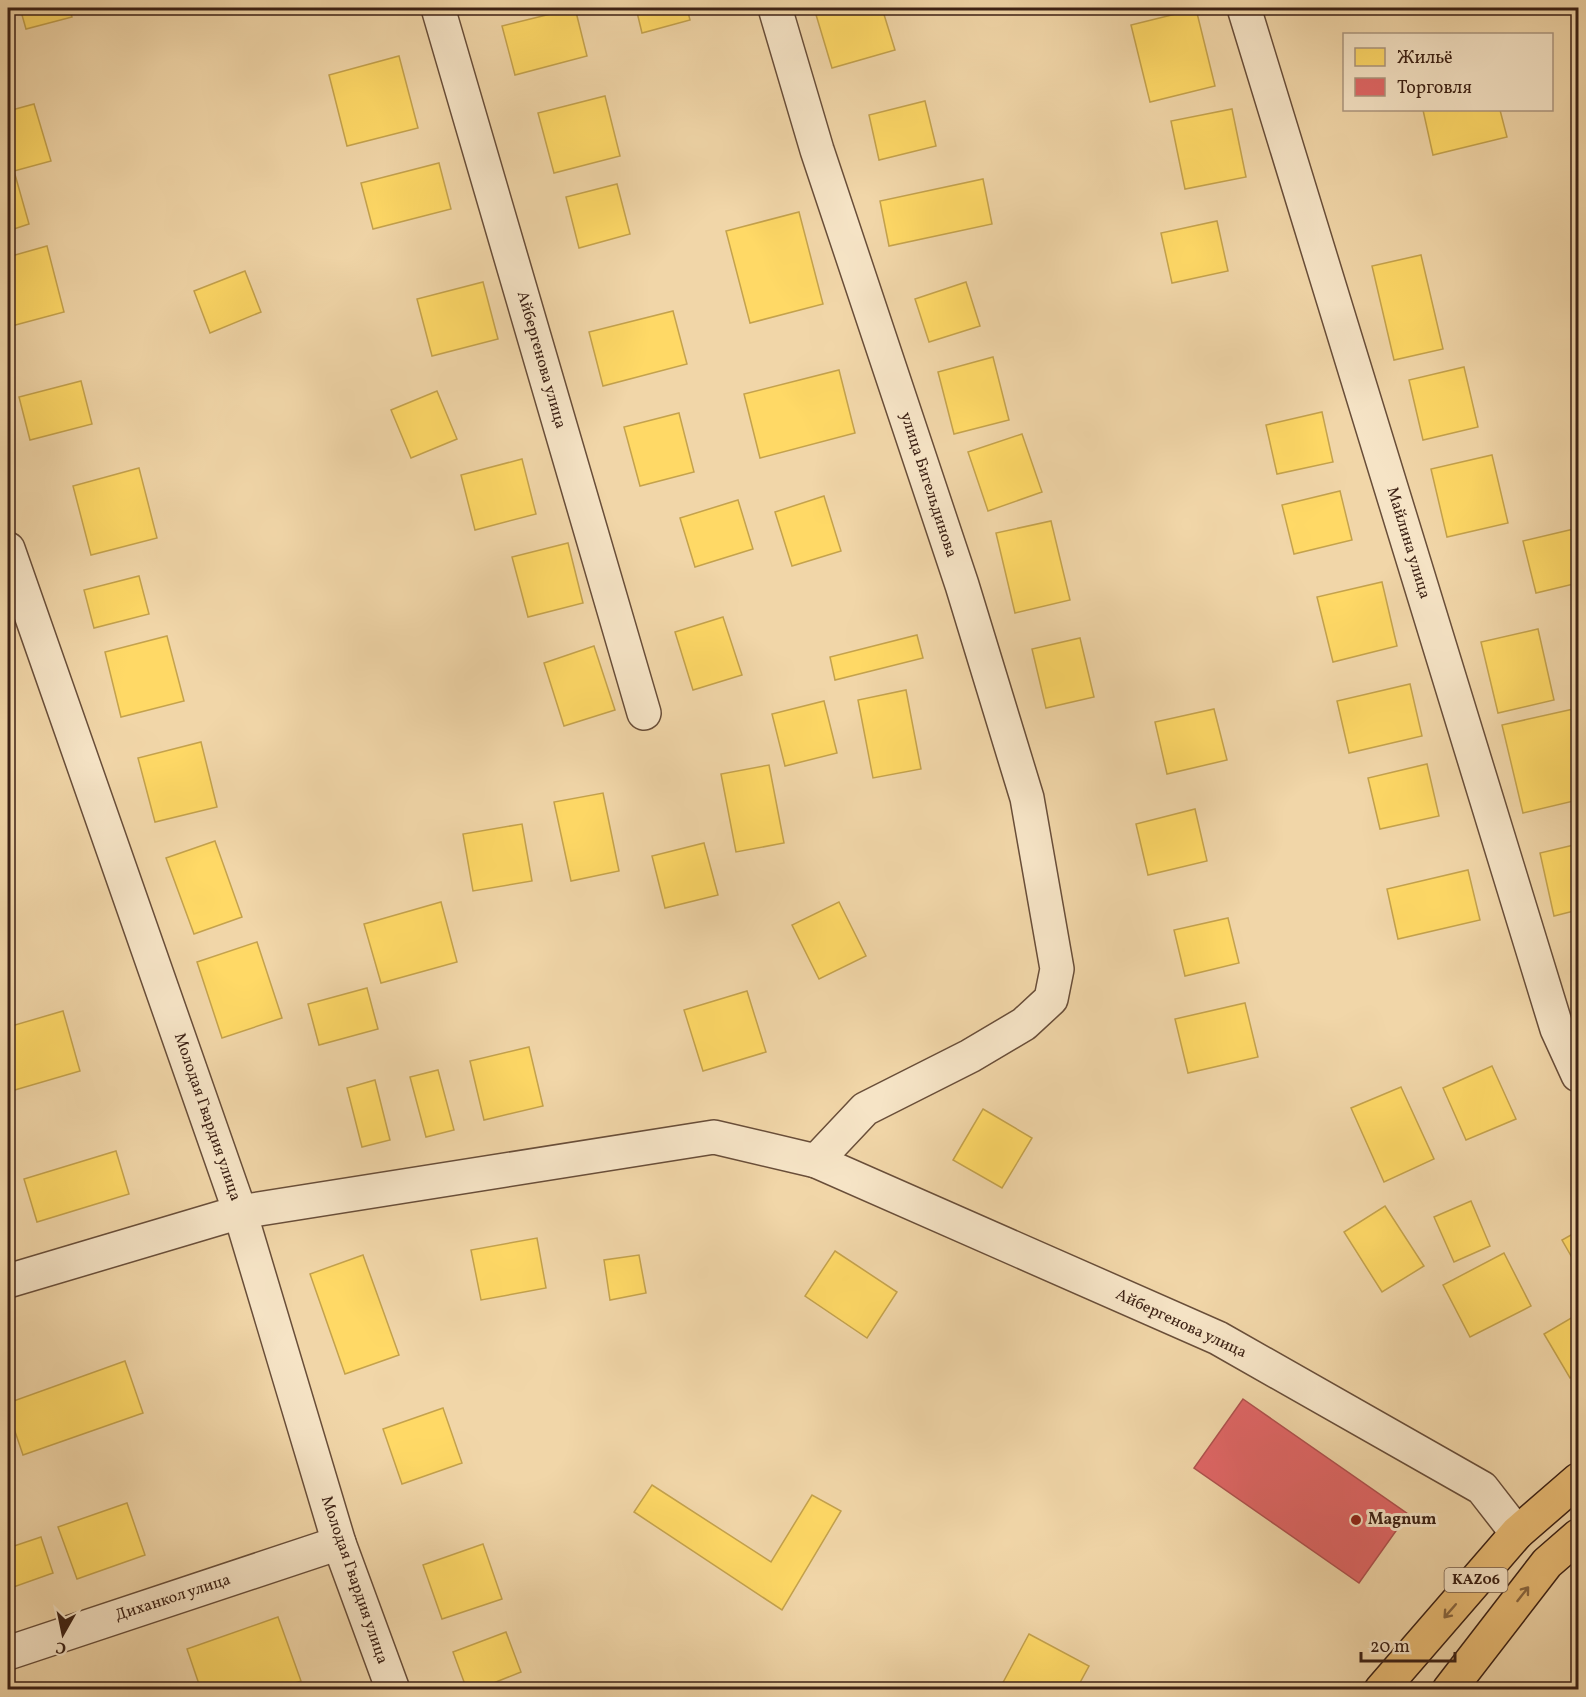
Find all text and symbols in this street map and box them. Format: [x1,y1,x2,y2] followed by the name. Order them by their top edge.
[1343,33,1553,111] legend
[1397,46,1453,71] text: Жильё
[1397,76,1472,101] text: Торговля
[511,289,571,431] street label: Айбергенова улица
[894,409,962,561] street label: улица Бигельдинова
[1381,484,1435,602] street label: Майлина улица
[168,1030,246,1204] street label: Молодая Гвардия улица
[1112,1284,1250,1364] street label: Айбергенова улица
[315,1493,393,1667] street label: Молодая Гвардия улица
[1368,1509,1437,1531] place label: Magnum
[1349,1513,1363,1527] marker: Magnum
[1444,1568,1508,1592] road number: KАZ06
[112,1569,234,1627] street label: Диханкол улица
[1517,1586,1530,1602] one-way arrow
[1443,1603,1456,1619] one-way arrow
[33,1604,93,1664] north arrow
[1361,1625,1456,1663] scale bar
[54,1635,68,1659] text: С
[1370,1635,1410,1660] text: 20 m

